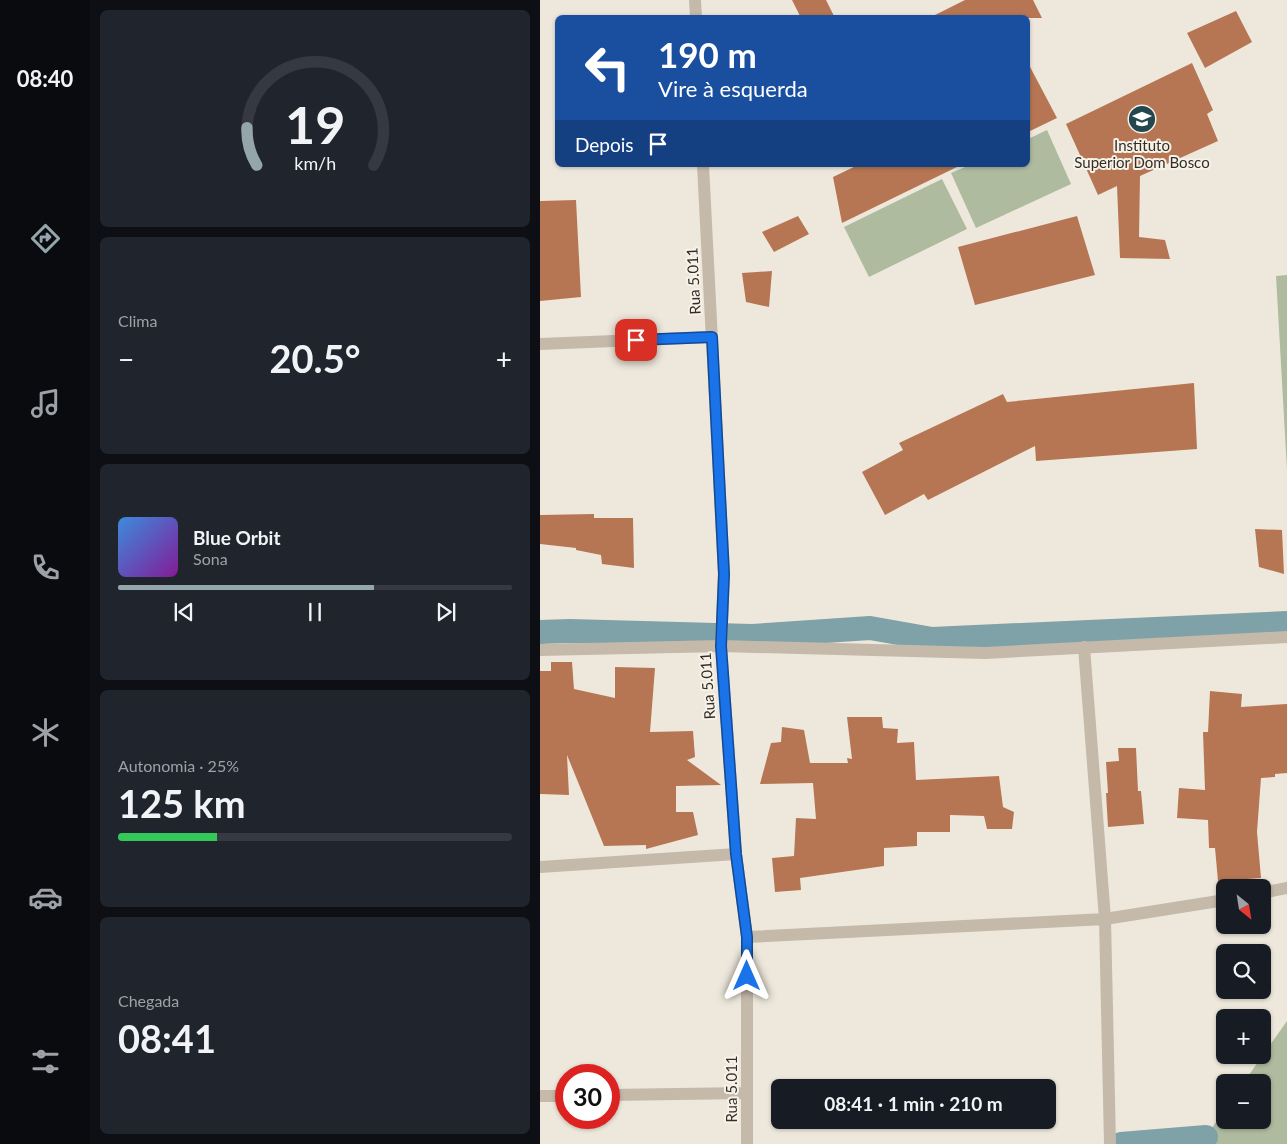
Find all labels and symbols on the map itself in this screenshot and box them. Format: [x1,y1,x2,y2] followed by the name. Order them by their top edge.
[1127,104,1157,134] school or university icon: Instituto Superior Dom Bosco
[1074,136,1210,171] place label: Instituto Superior Dom Bosco
[682,247,704,315] street label: Rua 5.011
[615,319,657,361] pin
[696,652,718,720] street label: Rua 5.011
[1216,879,1271,934] north arrow
[720,949,772,1001] position arrow
[722,1055,740,1123] street label: Rua 5.011
[555,1064,620,1129] speed limit sign: 30

